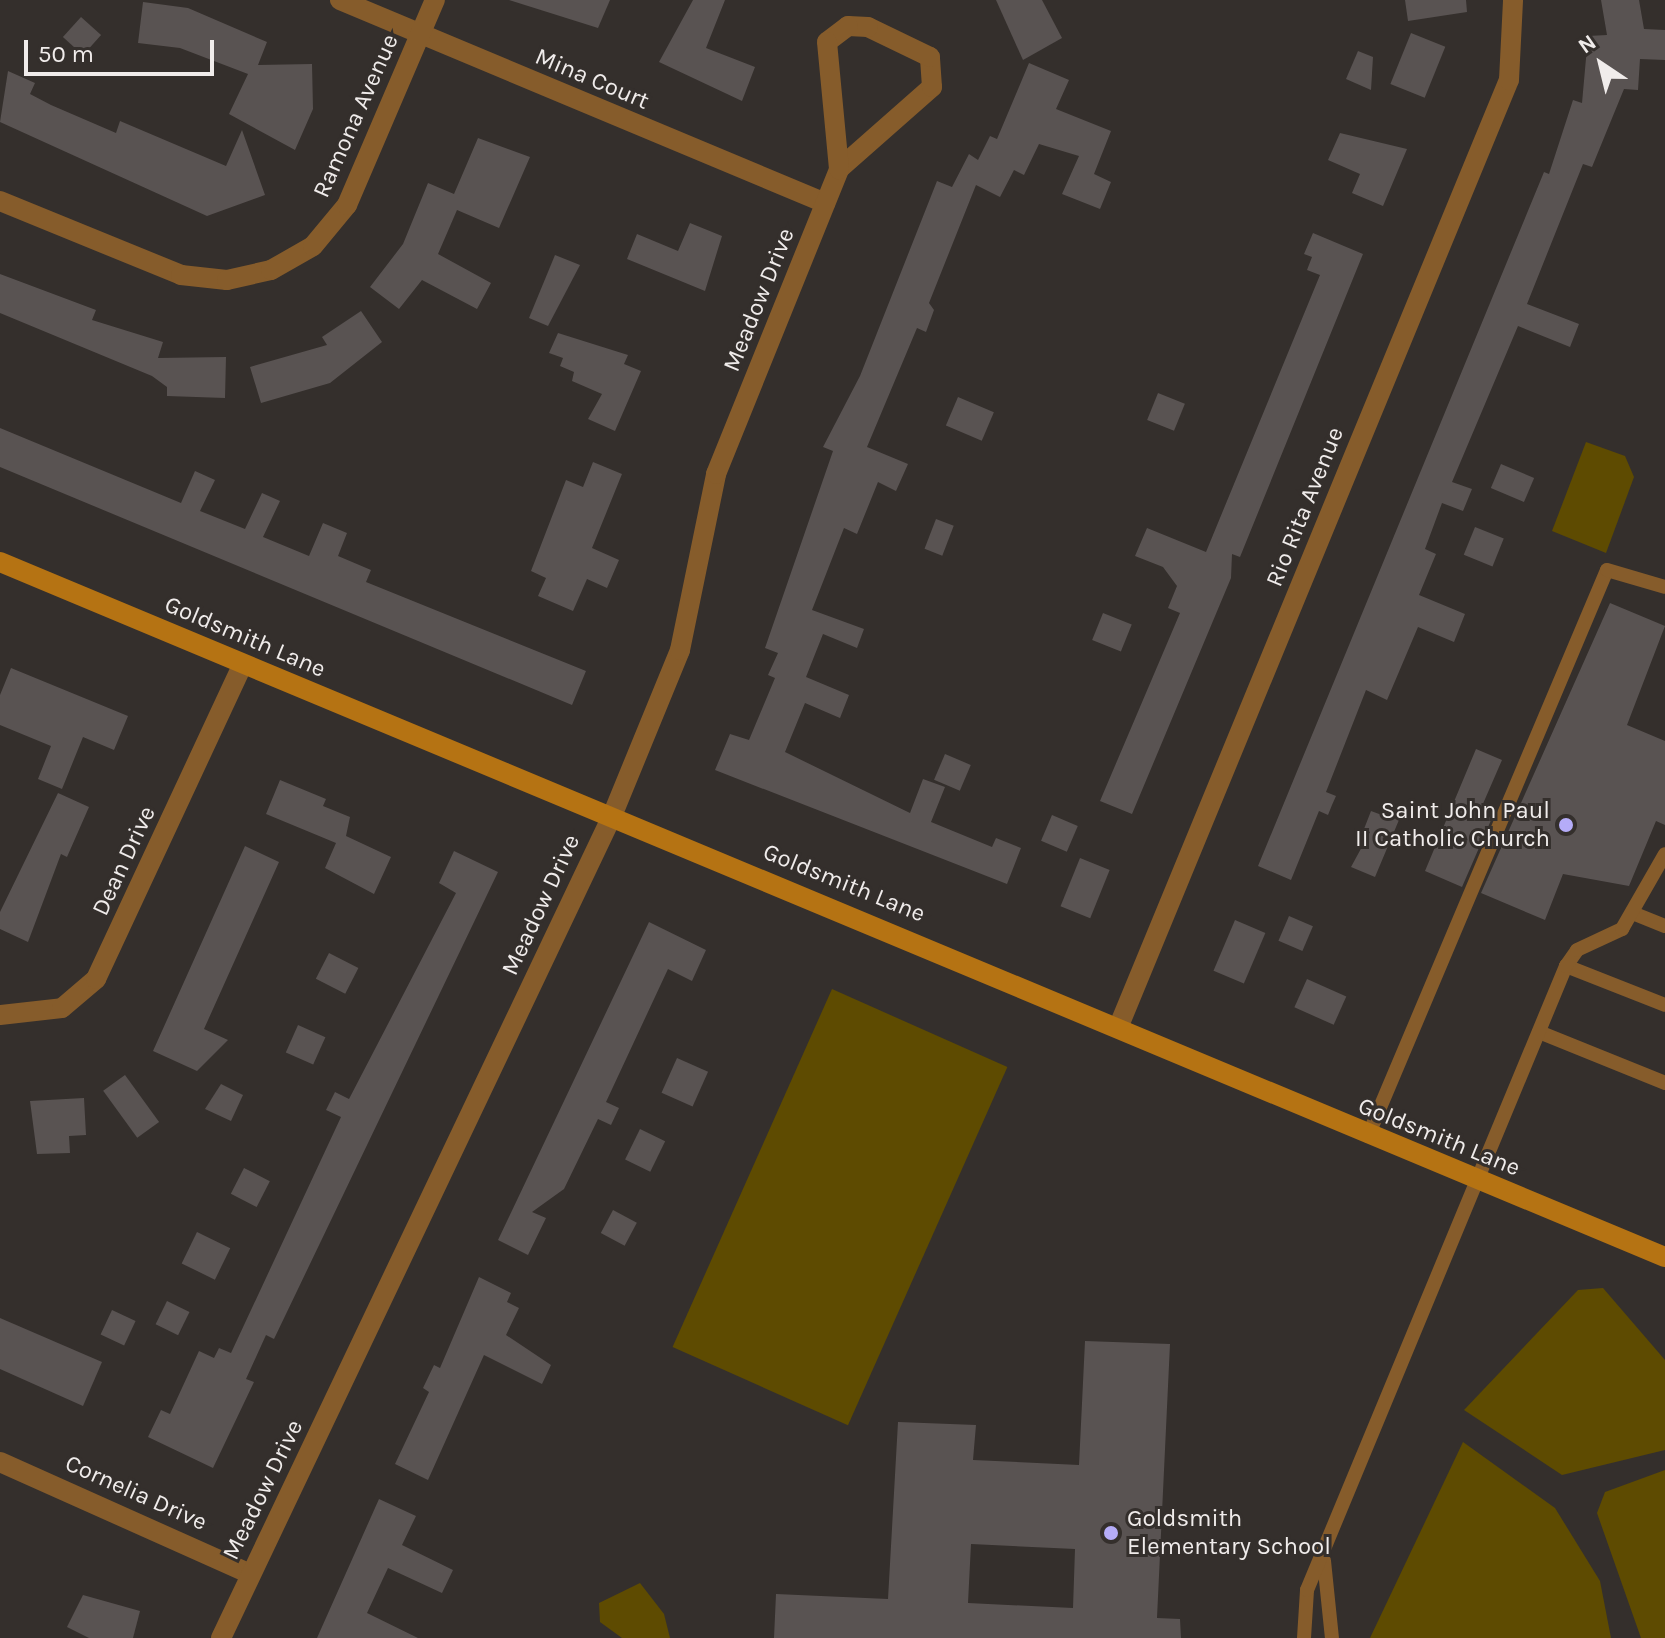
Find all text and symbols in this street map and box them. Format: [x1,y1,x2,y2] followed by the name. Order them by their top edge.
[28,24,218,74] scale bar
[1561,24,1641,104] north arrow
[1573,29,1601,60] text: N
[307,30,405,202] street label: Ramona Avenue
[38,40,94,68] text: 50 m
[531,42,653,116] street label: Mina Court
[717,224,801,376] street label: Meadow Drive
[1260,423,1350,591] street label: Rio Rita Avenue
[160,590,330,684] street label: Goldsmith Lane
[1355,797,1550,853] place label: Saint John Paul II Catholic Church
[86,802,162,920] street label: Dean Drive
[1557,816,1575,834] marker: Saint John Paul II Catholic Church
[496,830,586,980] street label: Meadow Drive
[759,837,929,929] street label: Goldsmith Lane
[1354,1091,1524,1183] street label: Goldsmith Lane
[217,1415,309,1565] street label: Meadow Drive
[61,1449,211,1537] street label: Cornelia Drive
[1127,1505,1331,1561] place label: Goldsmith Elementary School
[1102,1524,1120,1542] marker: Goldsmith Elementary School

